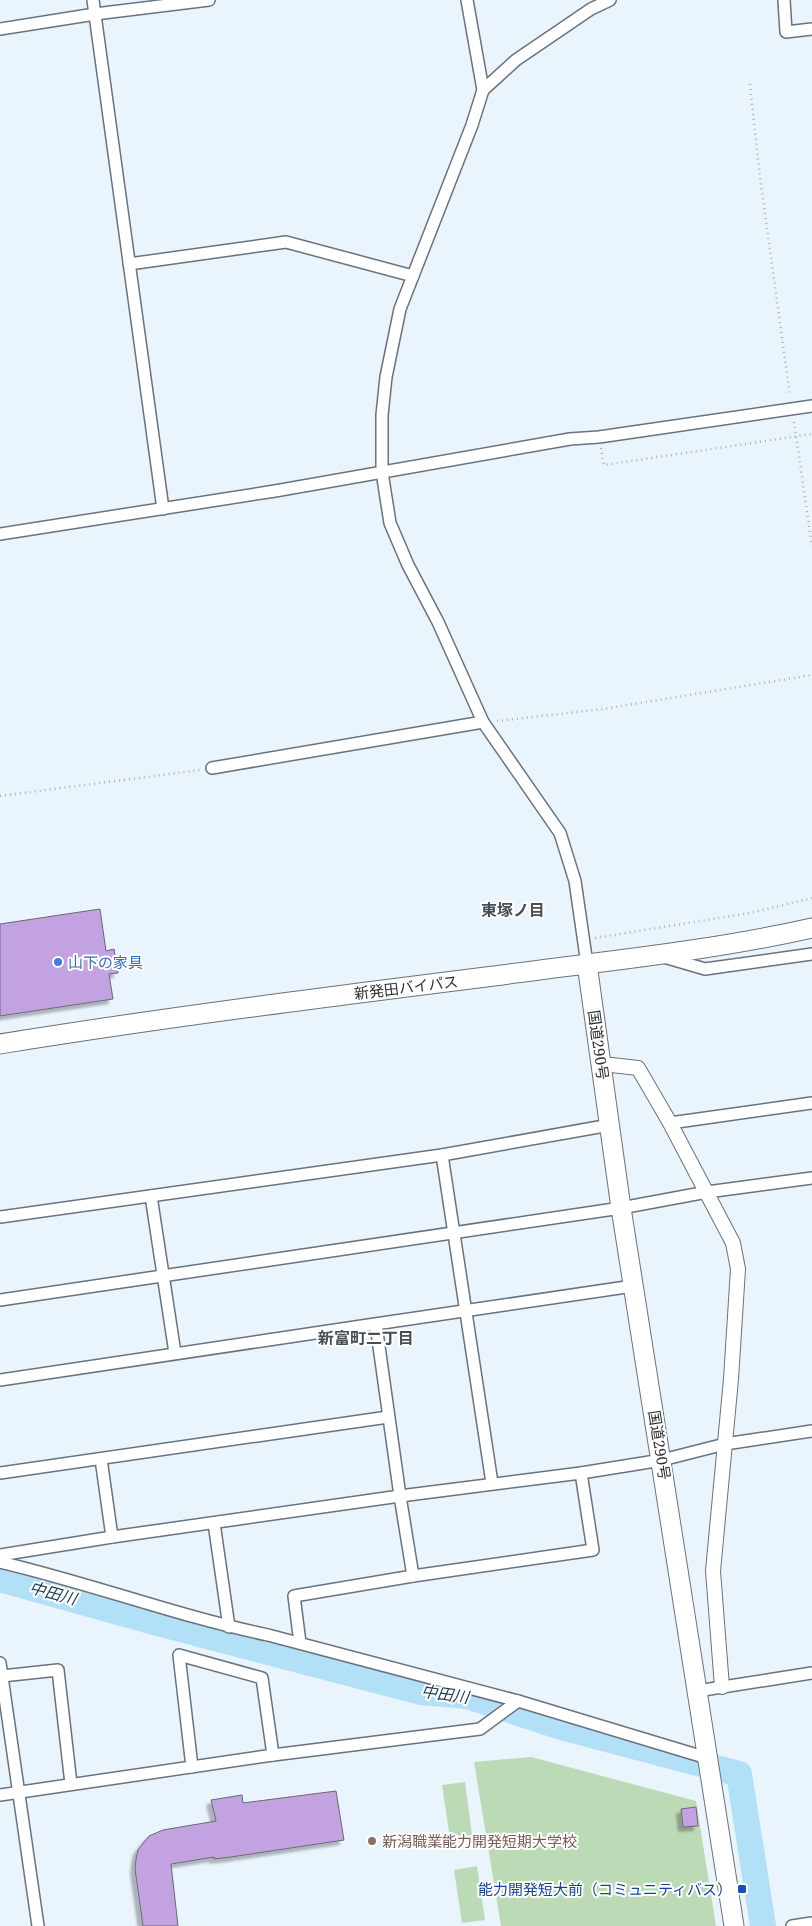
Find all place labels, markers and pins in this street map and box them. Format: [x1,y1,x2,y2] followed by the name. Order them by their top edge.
[68,952,143,972] place label: 山下の家具
[52,956,64,968] marker: 山下の家具
[382,1831,577,1851] place label: 新潟職業能力開発短期大学校
[366,1835,378,1847] marker: 新潟職業能力開発短期大学校
[478,1879,732,1899] place label: 能力開発短大前（コミュニティバス）
[736,1883,748,1895] marker: 能力開発短大前（コミュニティバス）

